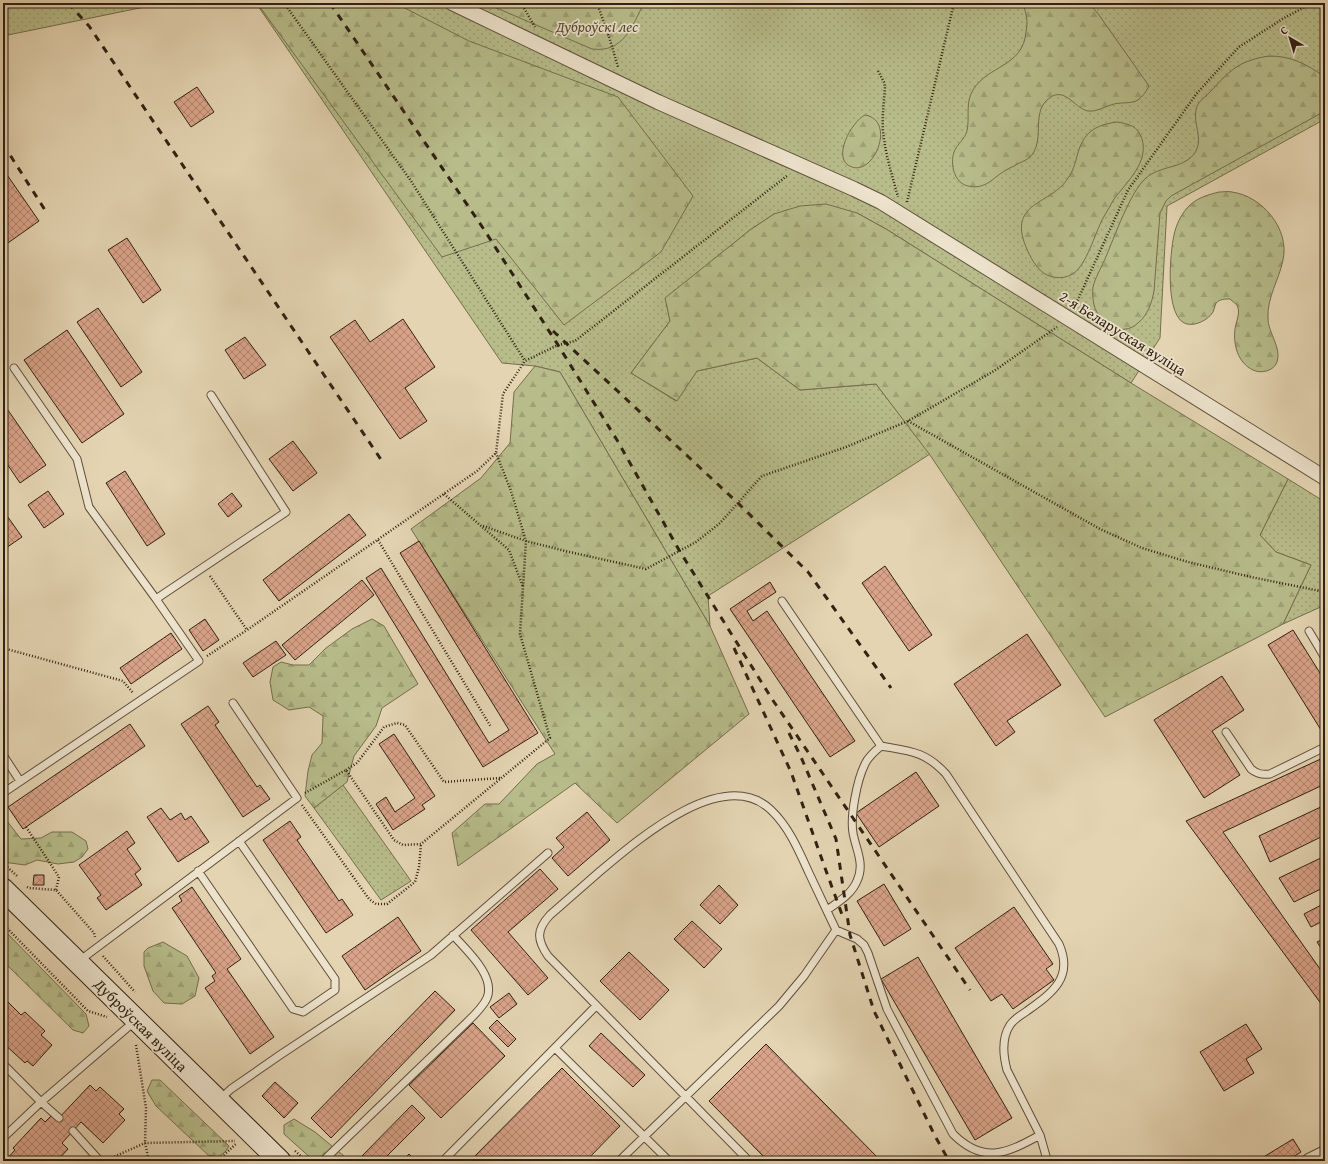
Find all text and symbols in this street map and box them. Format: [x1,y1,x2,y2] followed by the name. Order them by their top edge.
[555,16,639,37] park label: Дуброўскі лес
[1270,18,1310,58] north arrow
[1276,22,1291,38] text: С
[1056,286,1191,381] street label: 2-я Беларуская вуліца
[89,973,193,1077] street label: Дуброўская вуліца

